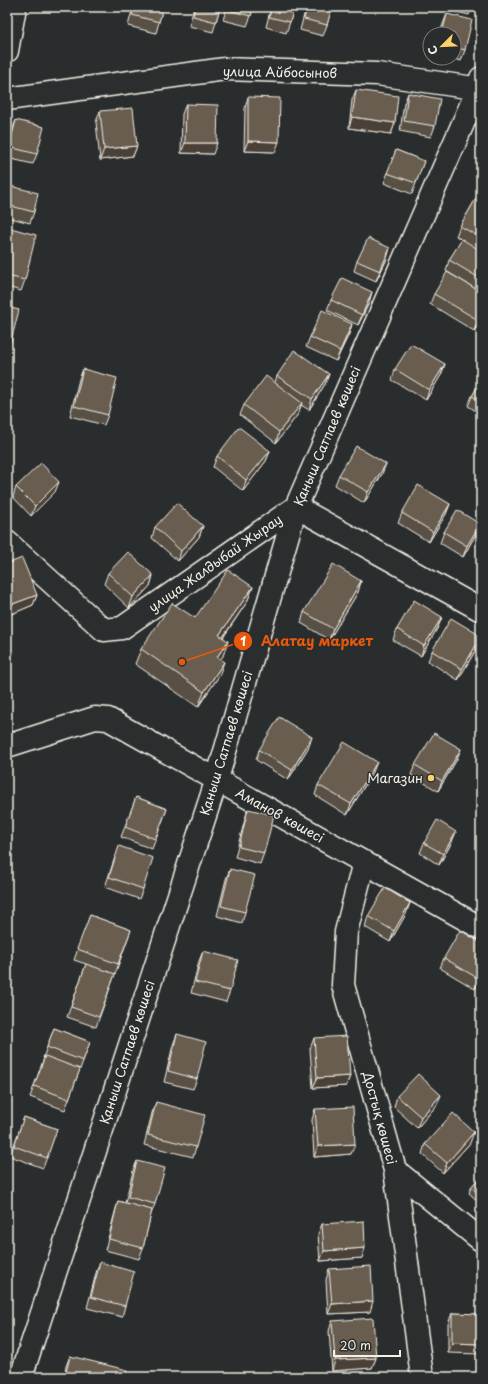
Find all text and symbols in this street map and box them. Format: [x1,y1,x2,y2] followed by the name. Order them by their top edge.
[422,26,462,66] north arrow
[423,43,442,58] text: С
[223,61,337,82] street label: улица Айбосынов
[288,363,365,509] street label: Қаныш Сатпаев көшесі
[144,509,285,616] street label: улица Жалдыбай Жырау
[233,628,381,654] callout: Алатау маркет
[261,630,374,651] text: Алатау маркет
[240,632,246,650] text: 1
[194,668,257,817] street label: Қаныш Сатпаев көшесі
[367,768,423,787] place label: Магазин
[426,773,436,783] marker: Магазин
[233,782,328,847] street label: Аманов көшесі
[94,978,159,1126] street label: Қаныш Сатпаев көшесі
[359,1068,402,1166] street label: Достық көшесі
[334,1332,400,1358] scale bar
[340,1336,371,1354] text: 20 m

